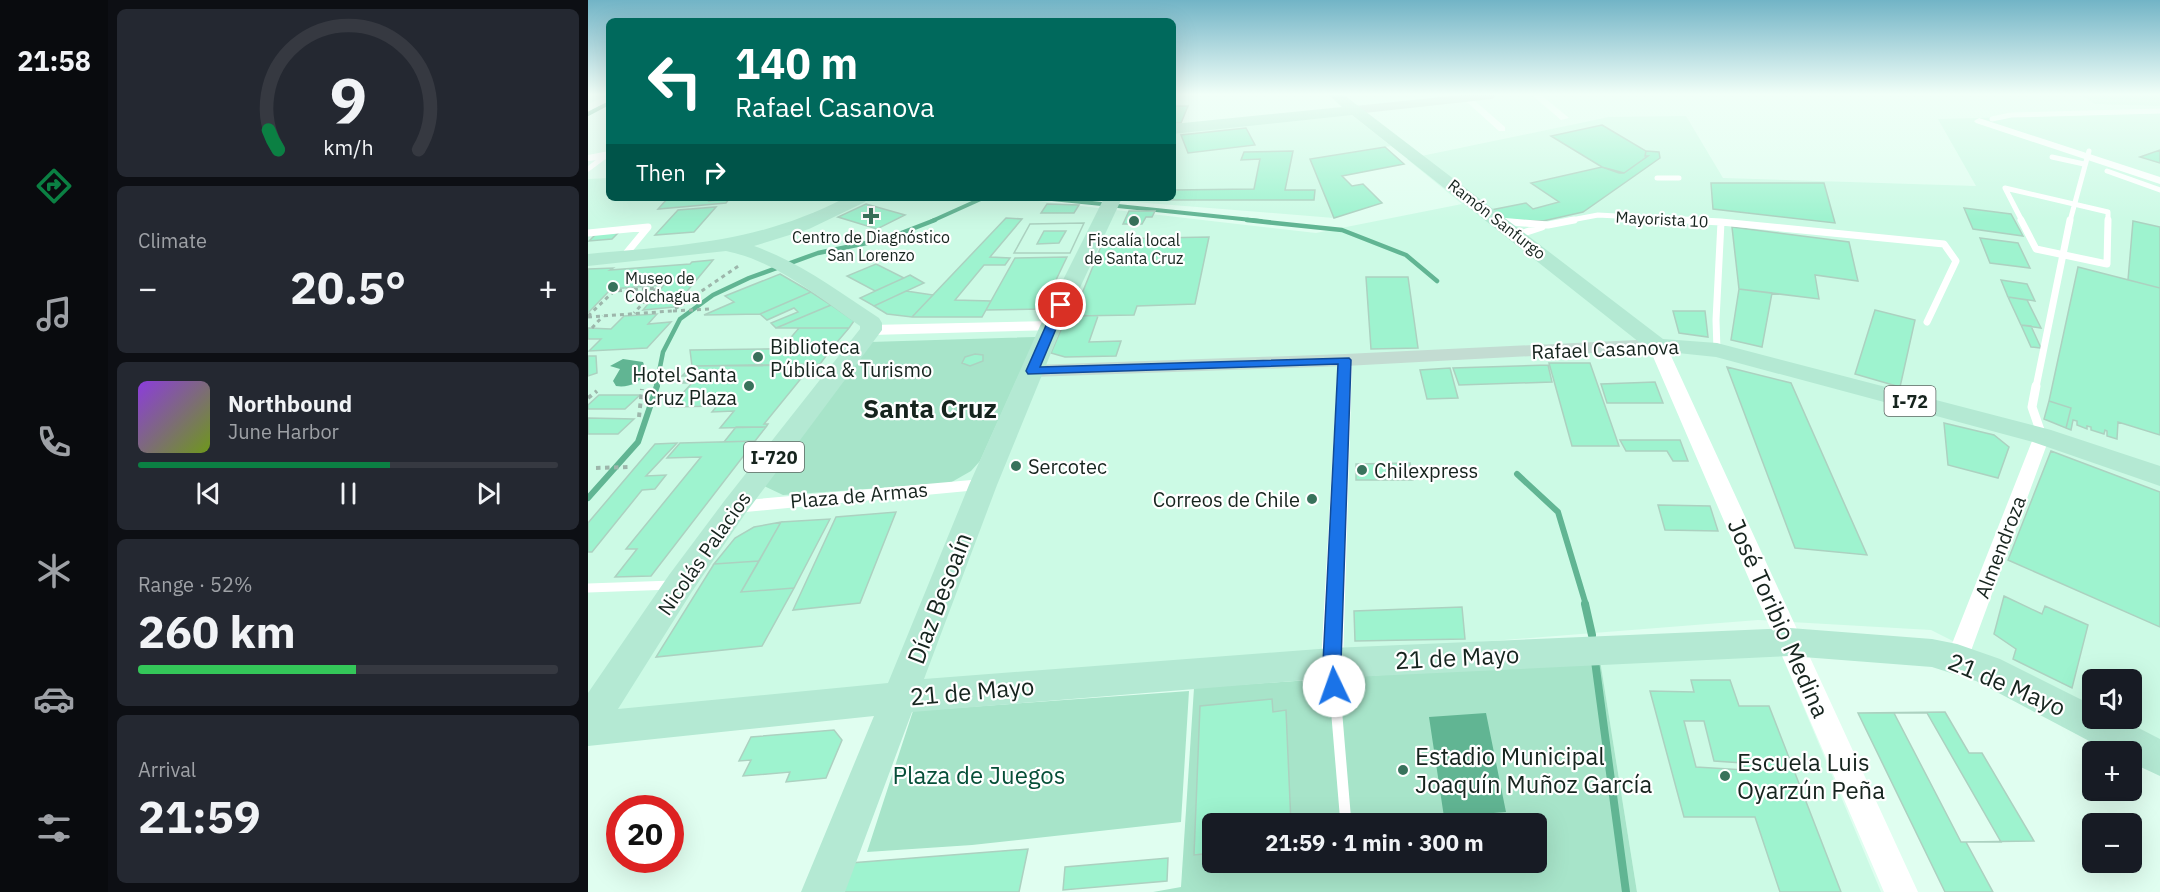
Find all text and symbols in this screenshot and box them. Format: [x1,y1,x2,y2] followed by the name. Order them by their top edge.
[735,36,858,91] text: 140 m
[636,42,714,120] icon: left
[17,43,91,78] text: 21:58
[329,60,367,141] text: 9
[735,89,935,124] text: Rafael Casanova
[323,133,373,161] text: km/h
[698,156,731,189] icon: right
[636,158,686,187] text: Then
[33,165,75,207] icon: directions
[1444,175,1550,263] street label: Ramón Sanfurgo
[862,207,880,225] marker: Centro de Diagnóstico San Lorenzo
[1615,207,1709,231] street label: Mayorista 10
[1127,214,1141,228] marker: Fiscalía local de Santa Cruz
[138,227,207,254] text: Climate
[792,227,950,265] place label: Centro de Diagnóstico San Lorenzo
[1084,230,1184,268] place label: Fiscalía local de Santa Cruz
[290,258,406,316] text: 20.5°
[138,266,158,309] text: −
[538,266,558,309] text: +
[625,268,700,306] place label: Museo de Colchagua
[1035,279,1086,330] pin
[606,280,620,294] marker: Museo de Colchagua
[1044,288,1077,321] icon: arrive
[33,293,75,335] icon: music
[770,333,932,383] place label: Biblioteca Pública & Turismo
[1531,333,1680,365] street label: Rafael Casanova
[751,350,765,364] marker: Biblioteca Pública & Turismo
[632,361,737,411] place label: Hotel Santa Cruz Plaza
[742,379,756,393] marker: Hotel Santa Cruz Plaza
[1884,386,1936,416] road number: I-72
[228,389,352,418] text: Northbound
[863,391,997,425] district label: Santa Cruz
[228,418,339,445] text: June Harbor
[33,421,75,463] icon: phone
[744,442,804,472] road number: I-720
[1028,453,1107,480] place label: Sercotec
[1374,457,1478,484] place label: Chilexpress
[1009,459,1023,473] marker: Sercotec
[1355,463,1369,477] marker: Chilexpress
[789,476,929,514] street label: Plaza de Armas
[192,477,225,510] icon: previous
[332,477,365,510] icon: pause
[472,477,505,510] icon: next
[651,486,757,620] street label: Nicolás Palacios
[1153,486,1300,513] place label: Correos de Chile
[1968,491,2032,602] street label: Almendroza
[1305,492,1319,506] marker: Correos de Chile
[1721,513,1837,723] street label: José Toribio Medina
[899,528,979,668] street label: Díaz Besoaín
[33,550,75,592] icon: climate
[138,571,253,598] text: Range · 52%
[138,602,296,660] text: 260 km
[1394,638,1520,676] street label: 21 de Mayo
[1943,645,2071,723] street label: 21 de Mayo
[1302,654,1366,718] position arrow
[2082,669,2142,873] map controls
[2082,669,2142,729] button: sound
[908,670,1036,712] street label: 21 de Mayo
[33,678,75,720] icon: car
[1415,740,1652,800] place label: Estadio Municipal Joaquín Muñoz García
[2082,741,2142,801] button: +
[1737,746,1885,806] place label: Escuela Luis Oyarzún Peña
[138,756,196,783] text: Arrival
[893,759,1065,791] park label: Plaza de Juegos
[1396,763,1410,777] marker: Estadio Municipal Joaquín Muñoz García
[1718,769,1732,783] marker: Escuela Luis Oyarzún Peña
[138,787,261,845] text: 21:59
[606,795,684,873] speed limit sign: 20
[33,807,75,849] icon: filters
[2082,813,2142,873] button: −
[1265,828,1484,857] text: 21:59 · 1 min · 300 m

